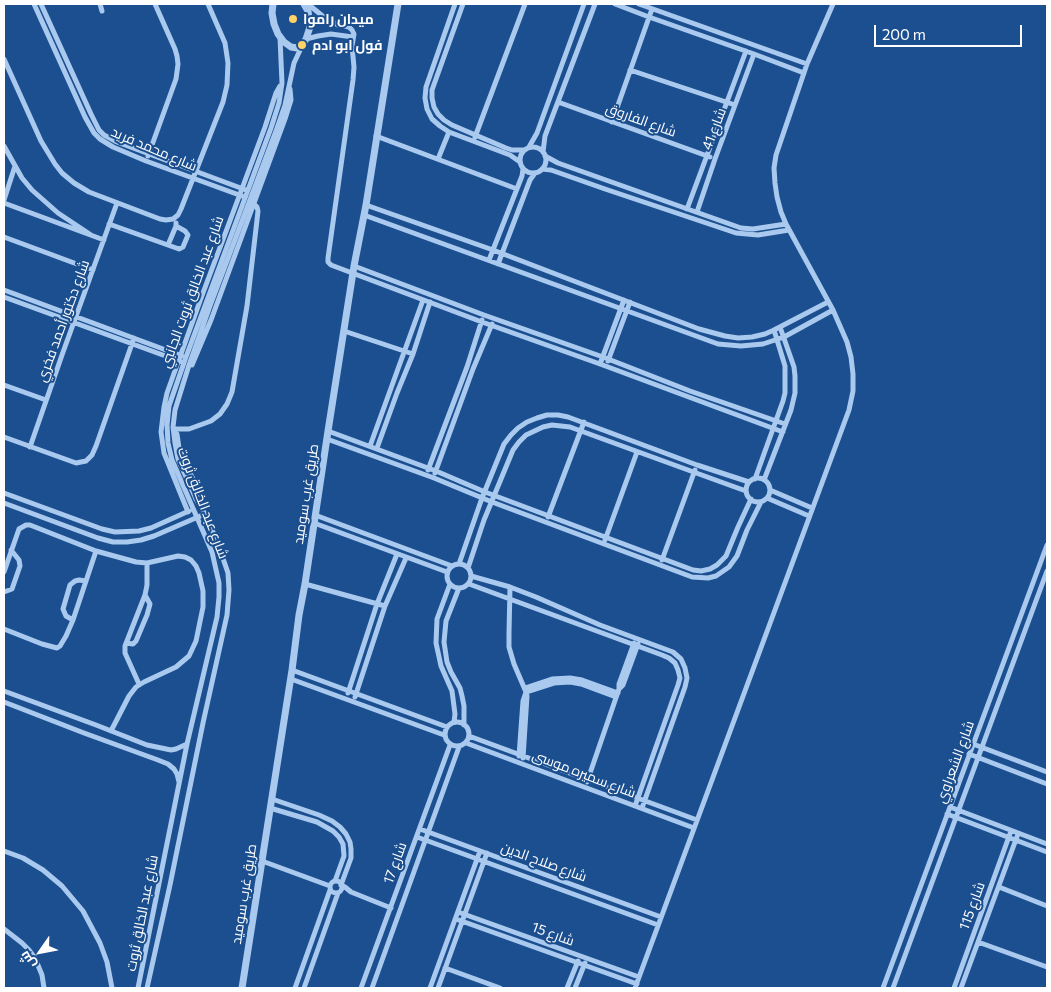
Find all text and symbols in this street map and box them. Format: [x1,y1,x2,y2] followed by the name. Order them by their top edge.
[303,11,374,27] place label: ميدان راموا
[287,13,299,25] marker: ميدان راموا
[876,15,1024,47] scale bar
[882,25,926,43] text: 200 m
[312,37,383,53] place label: فول ابو ادم
[296,39,308,51] marker: فول ابو ادم
[603,99,679,141] street label: شارع الفاروق
[698,106,730,152] street label: شارع 41
[108,123,200,175] street label: شارع محمد فريد
[157,214,227,370] street label: شارع عبد الخالق ثروت الجانبي
[33,258,93,384] street label: شارع دكتور أحمد فخري
[290,443,322,545] street label: طريق غرب سوميد
[174,445,232,561] street label: شارع عبد الخالق ثروت
[932,718,978,806] street label: شارع الشعراوي
[530,747,638,801] street label: شارع سميره موسى
[499,839,589,885] street label: شارع صلاح الدين
[380,840,410,886] street label: شارع 17
[228,843,260,945] street label: طريق غرب سوميد
[122,853,162,973] street label: شارع عبد الخالق ثروت
[956,880,988,932] street label: شارع 115
[530,919,576,949] street label: شارع 15
[15,927,65,977] north arrow
[15,948,39,973] text: ش

